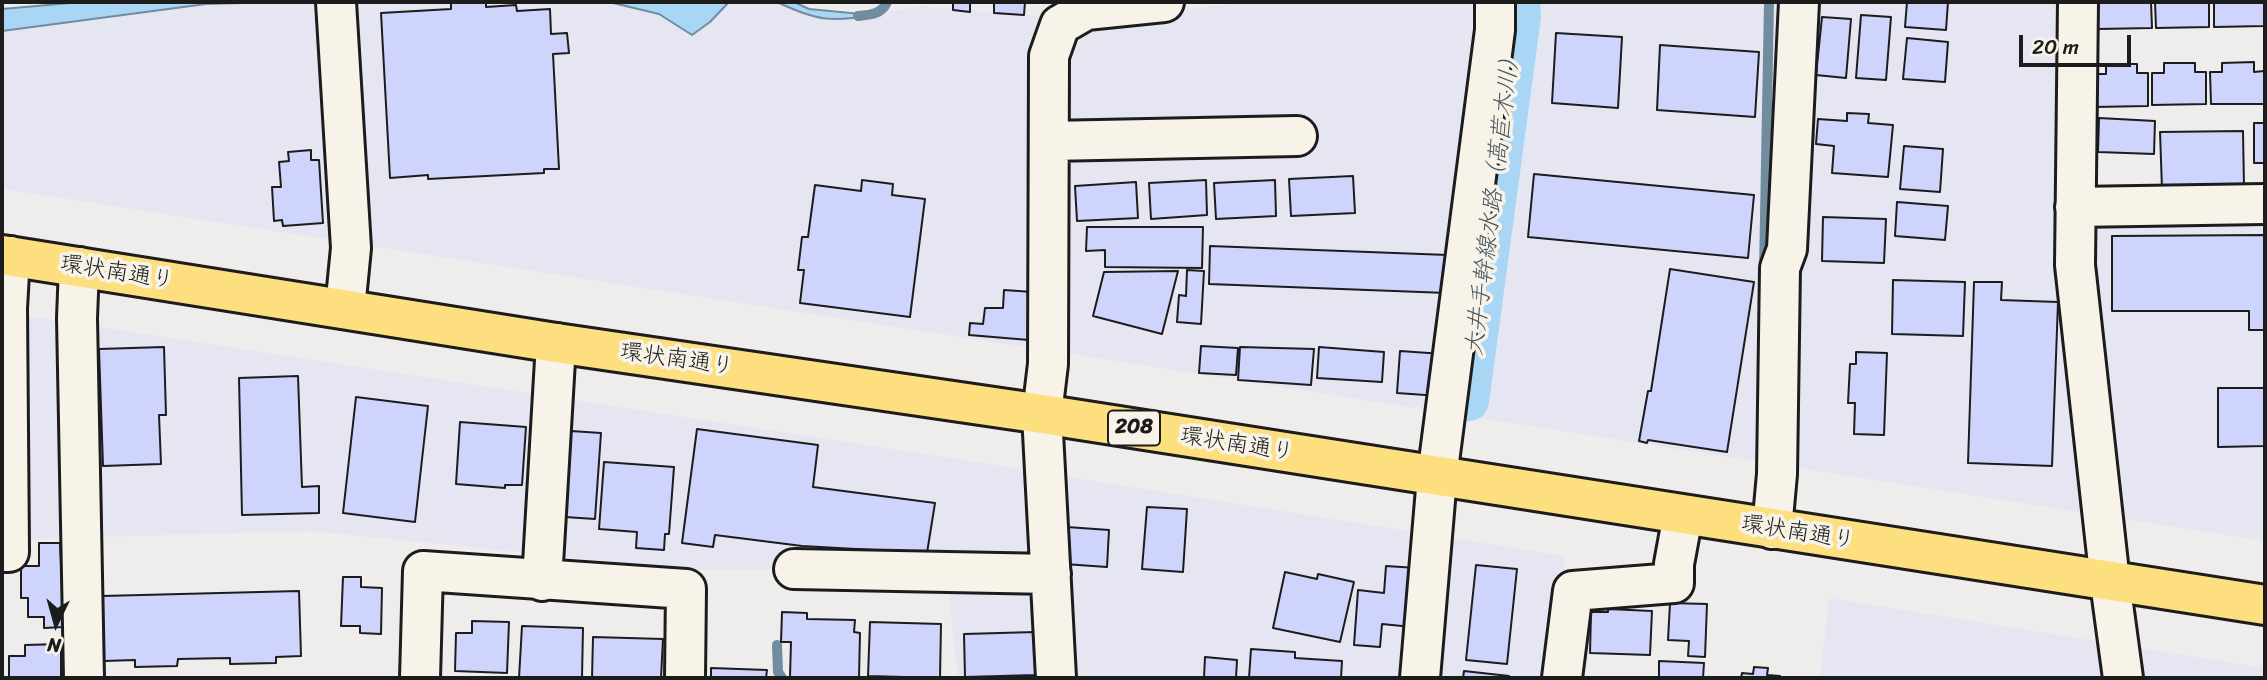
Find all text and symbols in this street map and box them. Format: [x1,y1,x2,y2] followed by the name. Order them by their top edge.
[2022,21,2134,65] scale bar
[2032,28,2079,66] text: 20 m
[1461,44,1527,358] water label: 大井手幹線水路（萵苣木川）
[58,250,176,296] street label: 環状南通り
[618,338,736,382] street label: 環状南通り
[1108,410,1160,446] road number: 208
[1178,422,1296,468] street label: 環状南通り
[1739,510,1857,556] street label: 環状南通り
[21,589,91,659] north arrow
[46,628,62,662] text: N

